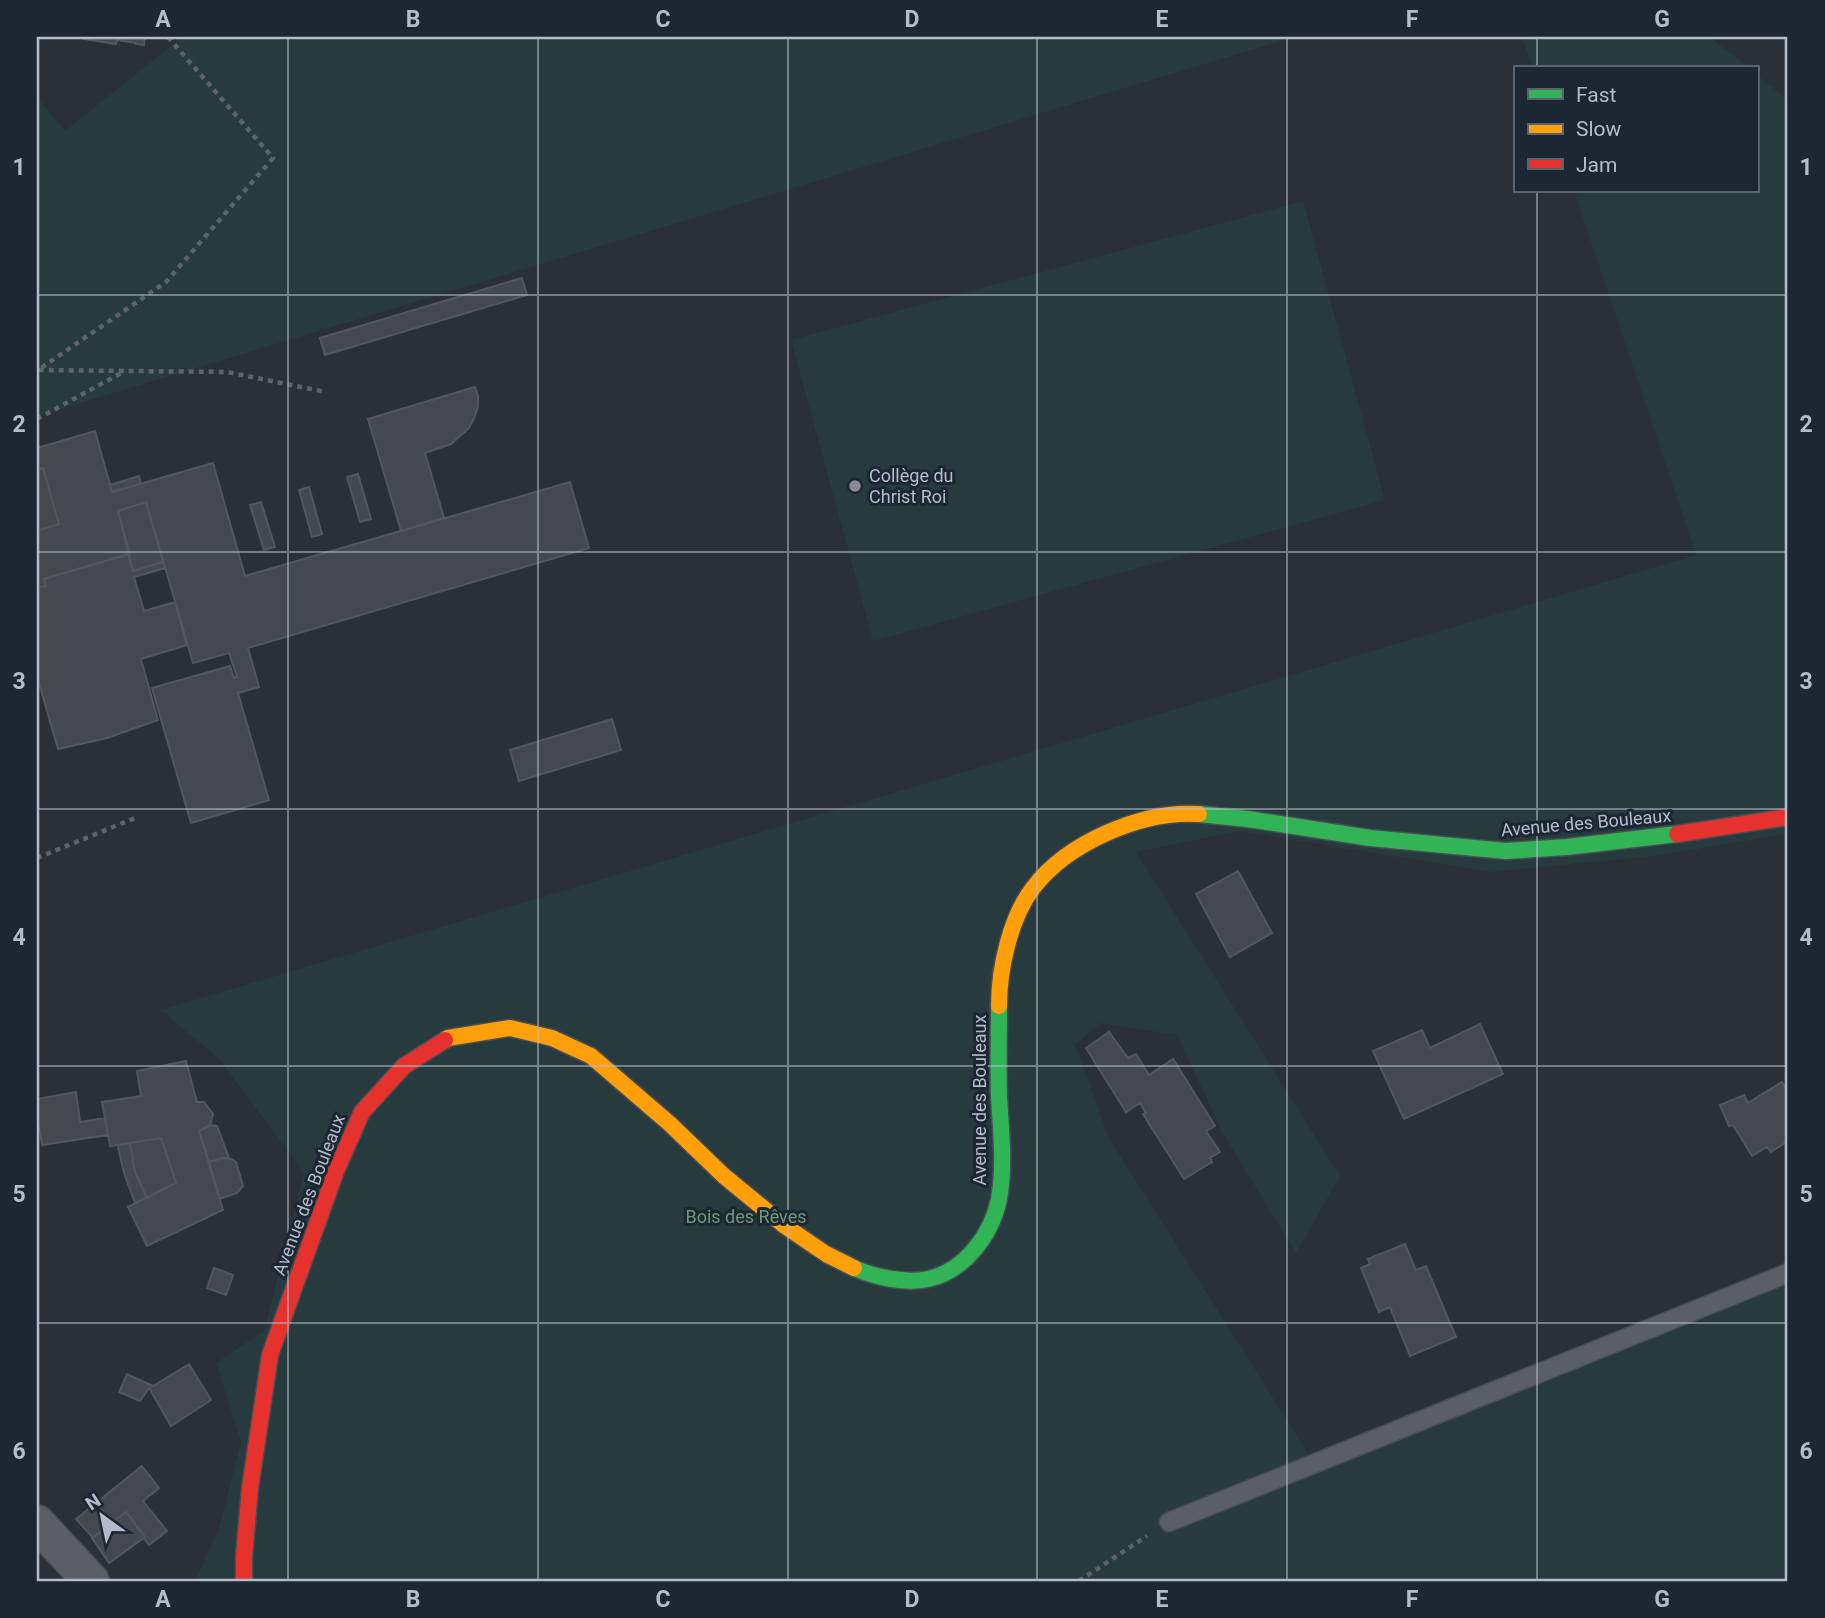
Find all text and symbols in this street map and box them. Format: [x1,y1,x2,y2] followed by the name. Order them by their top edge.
[155,6,171,33] text: A
[406,6,420,33] text: B
[655,6,671,33] text: C
[905,6,919,33] text: D
[1156,6,1169,33] text: E
[1406,6,1419,33] text: F
[1654,6,1670,33] text: G
[1514,66,1758,192] legend
[1576,83,1617,107] text: Fast
[1576,117,1622,141] text: Slow
[1576,153,1617,177] text: Jam
[12,154,26,181] text: 1
[1799,154,1813,181] text: 1
[12,411,26,438] text: 2
[1799,411,1813,438] text: 2
[869,465,953,507] place label: Collège du Christ Roi
[847,478,863,494] marker: Collège du Christ Roi
[12,668,26,695] text: 3
[1799,668,1813,695] text: 3
[1500,805,1672,840] street label: Avenue des Bouleaux
[12,924,26,951] text: 4
[1799,924,1813,951] text: 4
[969,1015,990,1185] street label: Avenue des Bouleaux
[268,1111,349,1278] street label: Avenue des Bouleaux
[12,1181,26,1208] text: 5
[1799,1181,1813,1208] text: 5
[685,1206,807,1227] park label: Bois des Rêves
[12,1438,26,1465] text: 6
[1799,1438,1813,1465] text: 6
[66,1482,136,1552] north arrow
[81,1489,105,1515] text: N
[155,1586,171,1613] text: A
[406,1586,420,1613] text: B
[655,1586,671,1613] text: C
[905,1586,919,1613] text: D
[1156,1586,1169,1613] text: E
[1406,1586,1419,1613] text: F
[1654,1586,1670,1613] text: G

